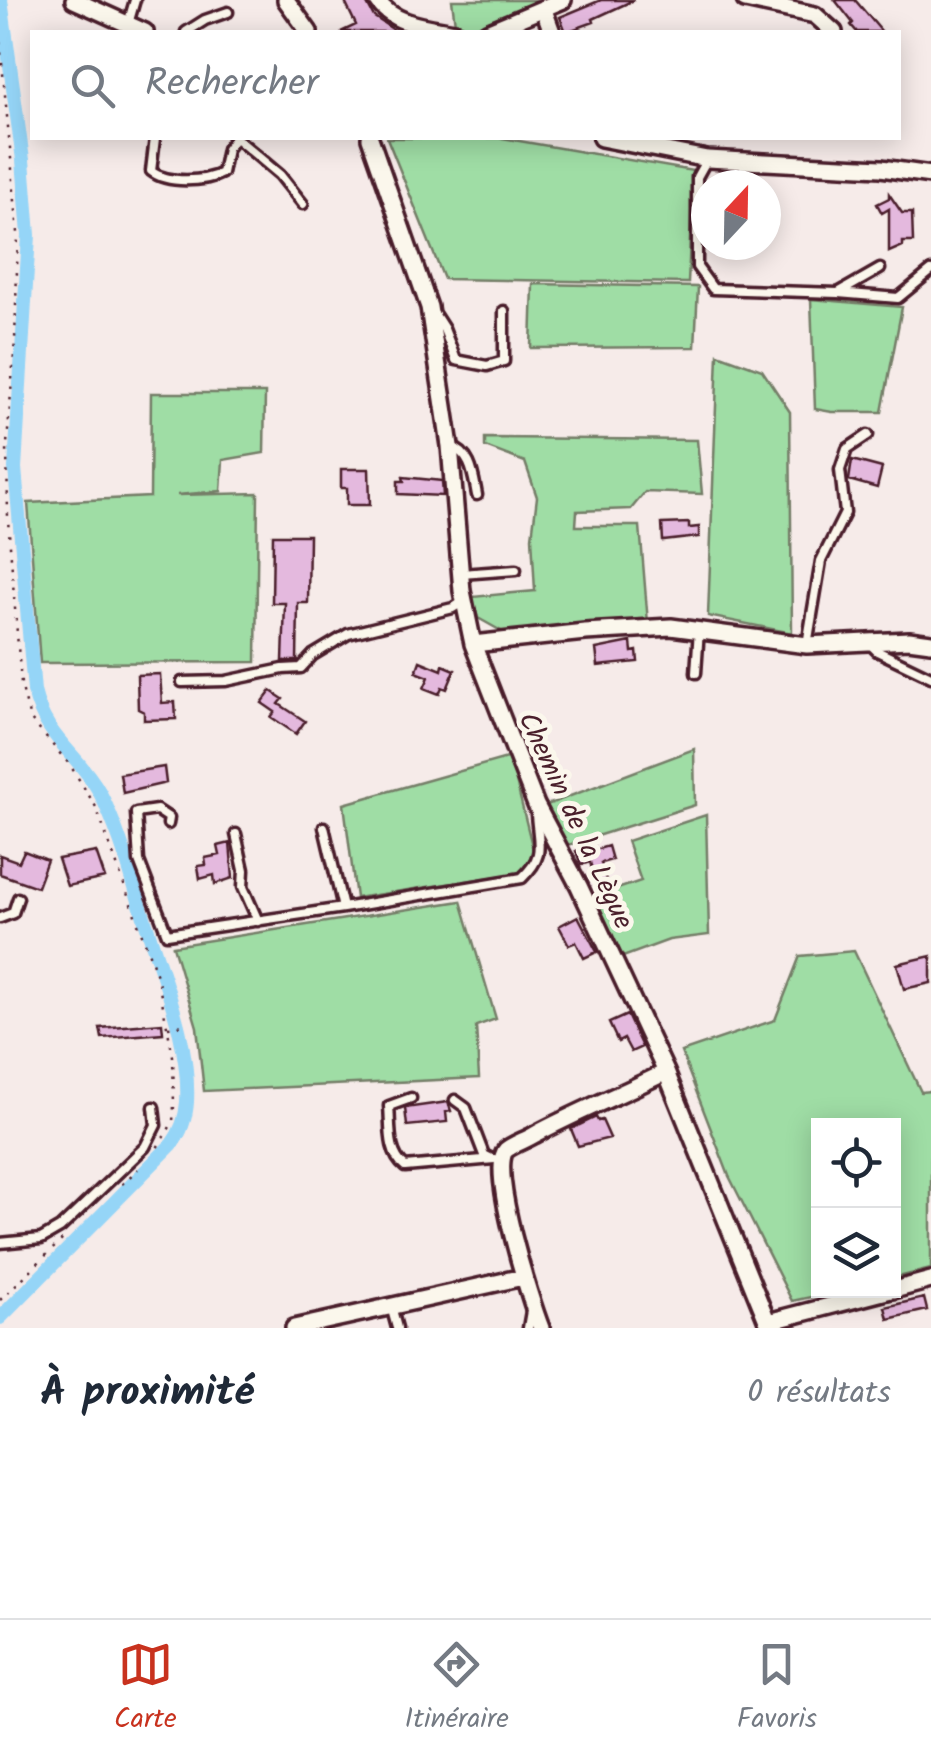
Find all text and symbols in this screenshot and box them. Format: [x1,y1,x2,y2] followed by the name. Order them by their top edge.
[30,30,901,140] search box
[145,55,318,115] text: Rechercher
[65,58,120,113] icon: search
[691,170,781,260] north arrow
[505,705,645,938] street label: Chemin de la Lègue
[811,1118,901,1298] map controls
[811,1118,901,1208] button: locate
[811,1208,901,1298] button: layers
[40,1360,254,1427] text: À proximité
[747,1368,891,1419] text: 0 résultats
[114,1637,177,1742] tab: Carte
[405,1637,509,1742] tab: Itinéraire
[737,1637,817,1742] tab: Favoris

